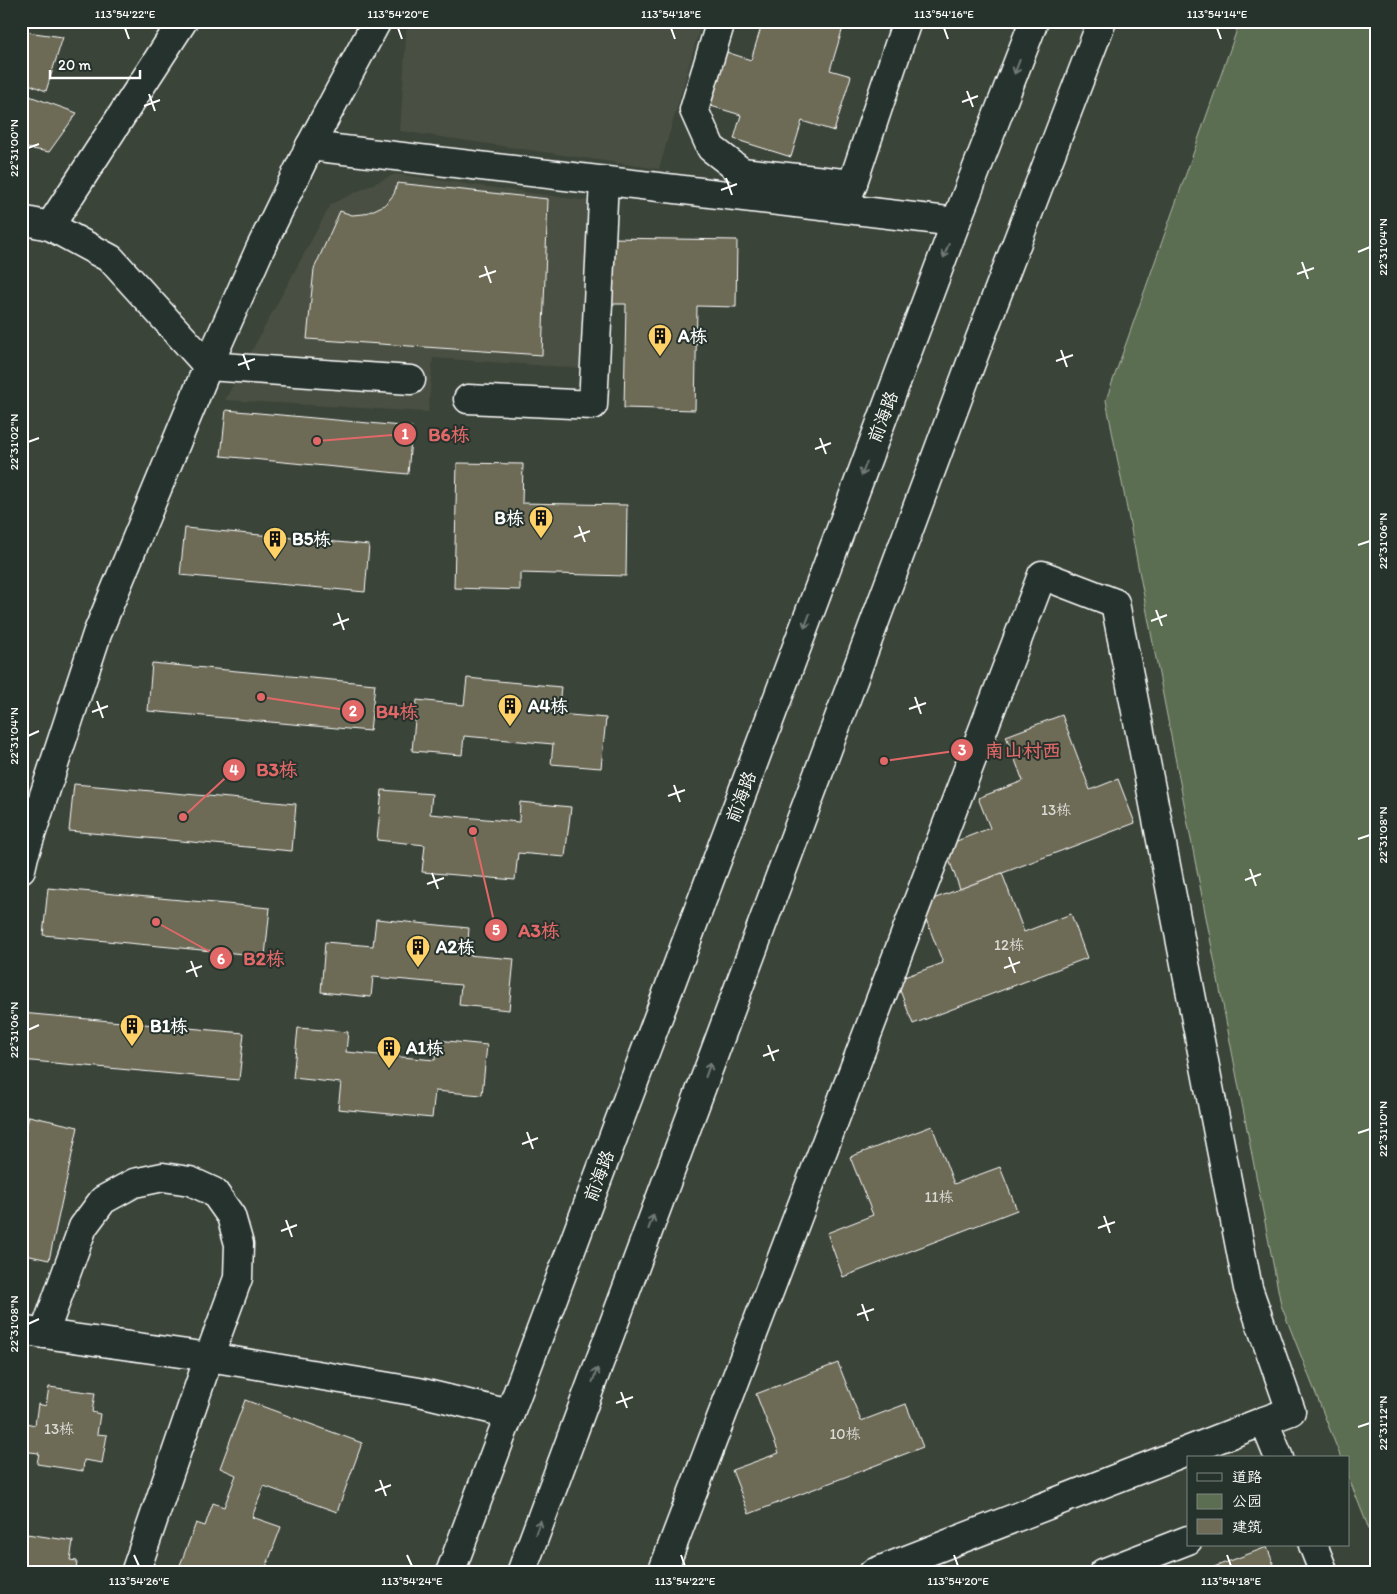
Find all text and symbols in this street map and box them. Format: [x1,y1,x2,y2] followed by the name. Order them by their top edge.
[95,7,156,21] text: 113°54'22"E
[367,7,429,21] text: 113°54'20"E
[641,7,701,21] text: 113°54'18"E
[914,7,974,21] text: 113°54'16"E
[1187,7,1248,21] text: 113°54'14"E
[50,48,140,80] scale bar
[58,56,92,74] text: 20 m
[1011,59,1021,74] one-way arrow
[7,119,21,177] text: 22°31'00"N
[1376,218,1390,276] text: 22°31'04"N
[941,243,950,258] one-way arrow
[647,323,673,357] building icon: A栋
[677,325,708,347] place label: A栋
[863,388,903,446] street label: 前海路
[7,414,21,470] text: 22°31'02"N
[393,417,479,451] callout: B6栋
[428,423,470,446] text: B6栋
[402,425,409,443] text: 1
[859,461,868,476] one-way arrow
[528,505,554,539] building icon: B栋
[494,507,524,529] place label: B栋
[1376,513,1390,569] text: 22°31'06"N
[262,526,288,560] building icon: B5栋
[292,528,331,550] place label: B5栋
[802,613,811,628] one-way arrow
[497,693,523,727] building icon: A4栋
[340,694,428,728] callout: B4栋
[527,695,568,717] place label: A4栋
[376,700,418,723] text: B4栋
[349,702,357,720] text: 2
[7,707,21,765] text: 22°31'04"N
[950,733,1071,767] callout: 南山村西
[985,739,1061,762] text: 南山村西
[958,741,966,759] text: 3
[221,753,308,787] callout: B3栋
[256,758,298,781] text: B3栋
[229,761,239,779] text: 4
[721,768,761,826] street label: 前海路
[1041,801,1071,819] house number: 13栋
[1376,807,1390,863] text: 22°31'08"N
[483,913,570,947] callout: A3栋
[517,919,560,942] text: A3栋
[492,921,500,939] text: 5
[405,934,431,968] building icon: A2栋
[435,936,475,958] place label: A2栋
[994,936,1024,954] house number: 12栋
[209,941,295,975] callout: B2栋
[243,947,285,970] text: B2栋
[217,950,225,968] text: 6
[7,1002,21,1058] text: 22°31'06"N
[119,1013,145,1047] building icon: B1栋
[150,1015,188,1037] place label: B1栋
[376,1035,402,1069] building icon: A1栋
[405,1037,444,1059] place label: A1栋
[704,1063,713,1078] one-way arrow
[1376,1101,1390,1157] text: 22°31'10"N
[579,1147,619,1205] street label: 前海路
[925,1188,953,1206] house number: 11栋
[647,1215,656,1231] one-way arrow
[7,1296,21,1352] text: 22°31'08"N
[591,1368,600,1383] one-way arrow
[1376,1396,1390,1450] text: 22°31'12"N
[44,1420,74,1438] house number: 13栋
[829,1425,861,1443] house number: 10栋
[1187,1456,1350,1546] legend
[1232,1468,1262,1486] text: 道路
[1232,1492,1262,1510] text: 公园
[1232,1518,1262,1536] text: 建筑
[534,1520,543,1535] one-way arrow
[109,1574,170,1588] text: 113°54'26"E
[381,1574,443,1588] text: 113°54'24"E
[655,1574,716,1588] text: 113°54'22"E
[927,1574,989,1588] text: 113°54'20"E
[1201,1574,1261,1588] text: 113°54'18"E

